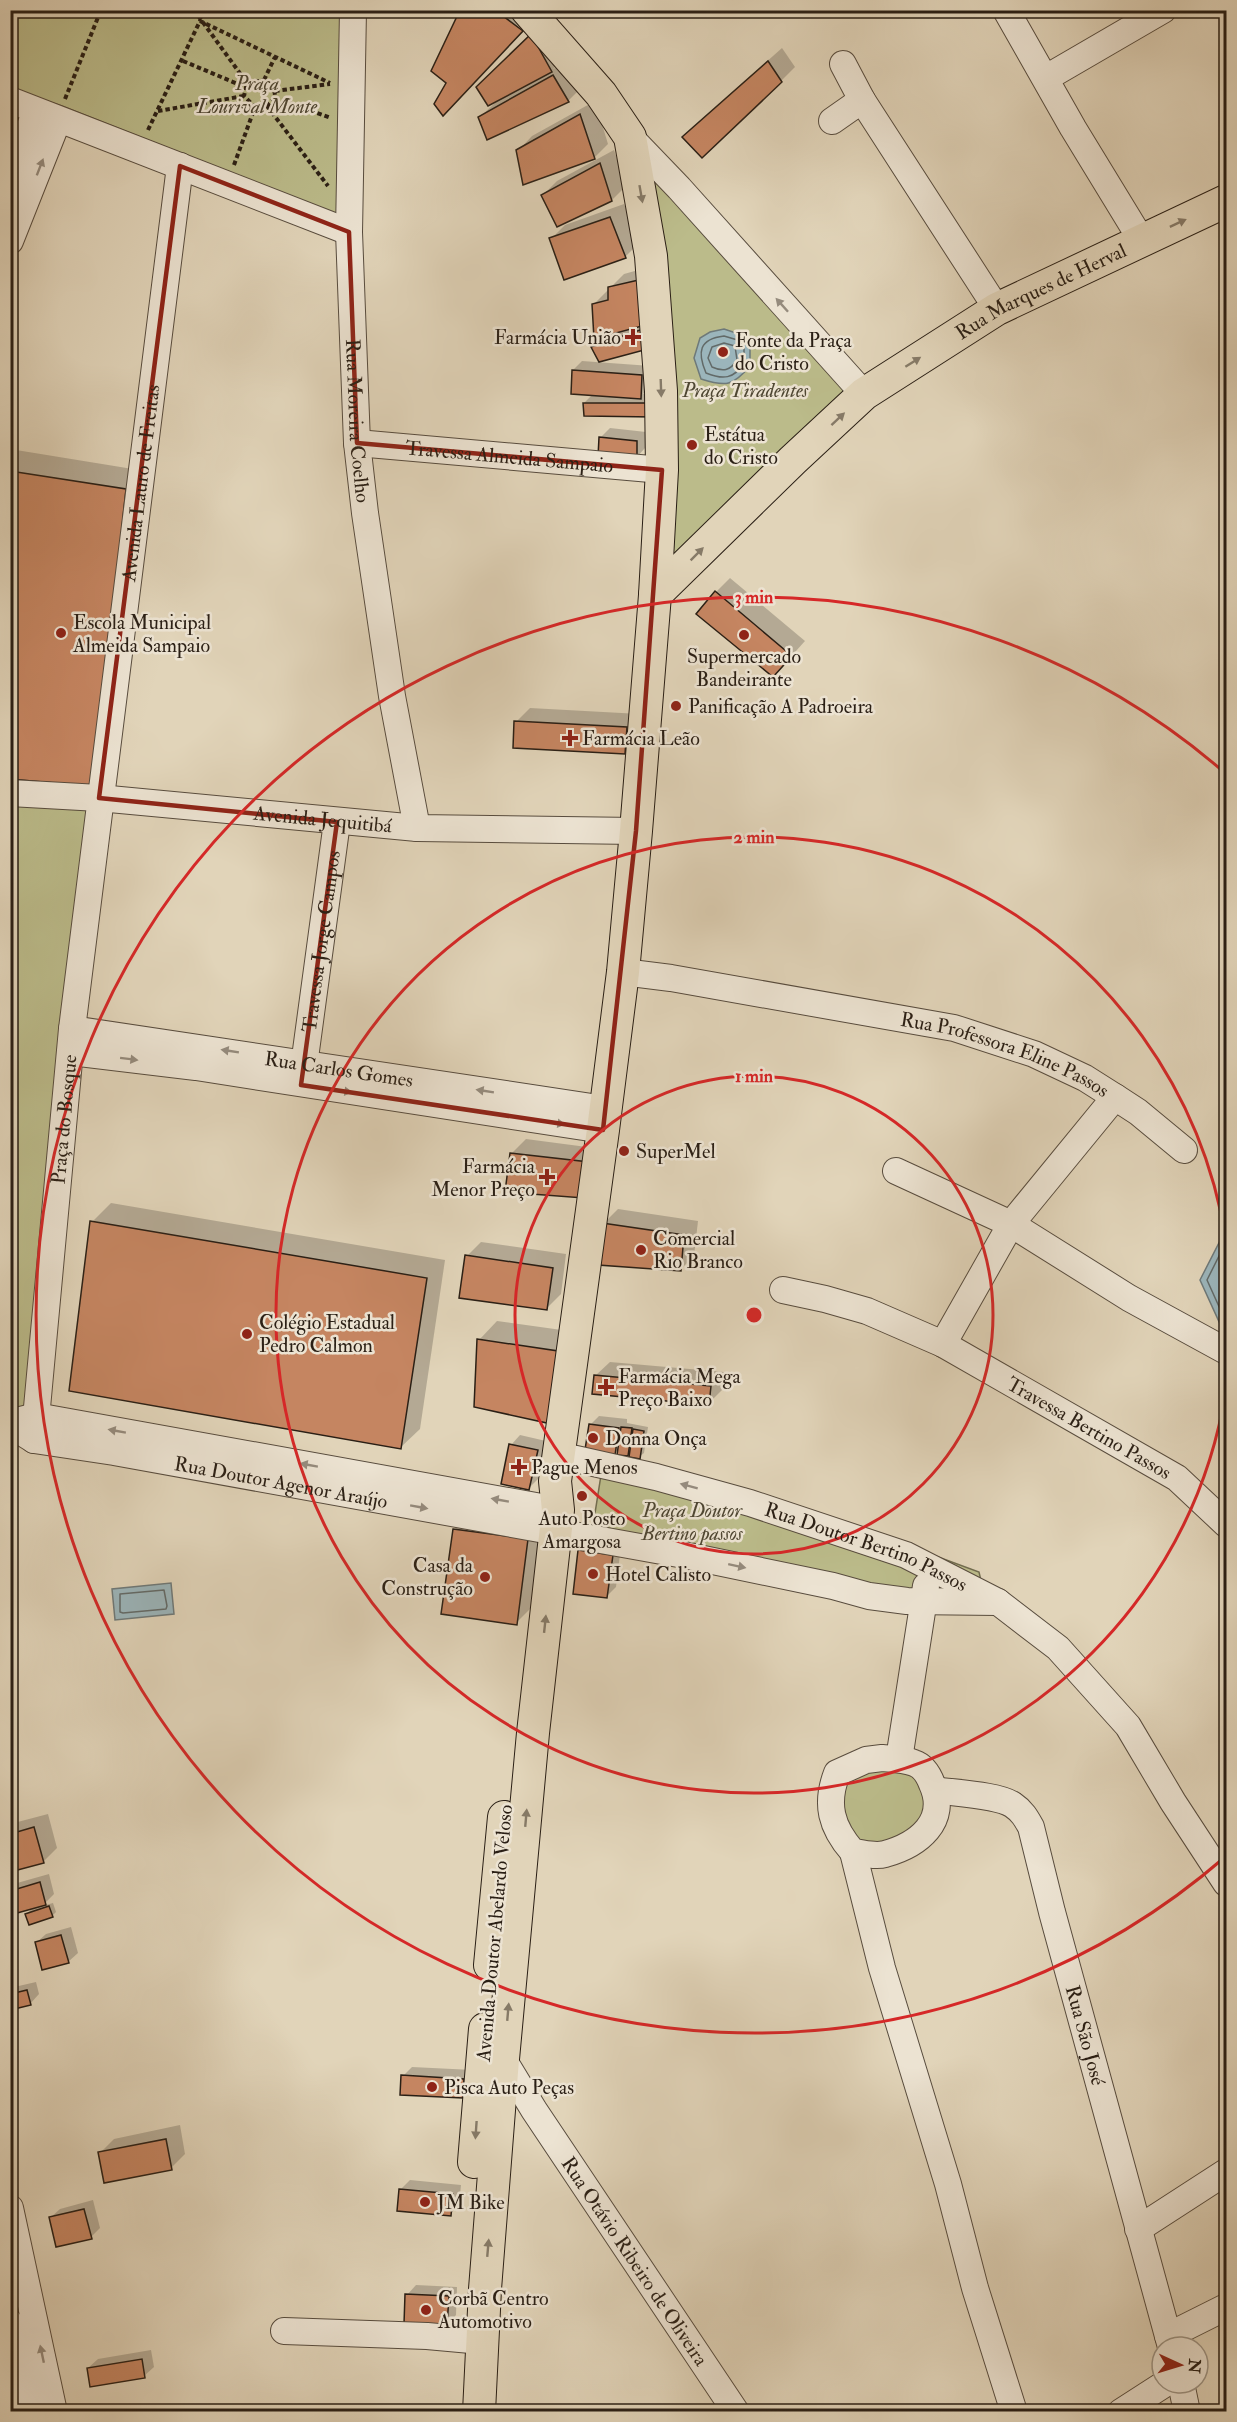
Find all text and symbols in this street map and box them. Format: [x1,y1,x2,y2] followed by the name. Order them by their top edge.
[196,71,317,119] park label: Praça Lourival Monte
[35,158,45,176] one-way arrow
[637,185,646,204] one-way arrow
[1170,219,1187,228] one-way arrow
[951,238,1131,345] street label: Rua Marques de Herval
[776,298,789,313] one-way arrow
[494,325,621,350] place label: Farmácia União
[735,328,852,376] place label: Fonte da Praça do Cristo
[626,330,640,344] marker: Farmácia União
[340,338,376,504] street label: Rua Moreira Coelho
[716,345,730,359] marker: Fonte da Praça do Cristo
[905,357,921,368] one-way arrow
[681,378,809,403] park label: Praça Tiradentes
[657,379,666,398] one-way arrow
[116,383,166,584] street label: Avenida Lauro de Freitas
[830,412,845,426] one-way arrow
[704,422,778,470] place label: Estátua do Cristo
[405,435,614,479] street label: Travessa Almeida Sampaio
[685,438,699,452] marker: Estátua do Cristo
[690,548,704,562] one-way arrow
[735,586,774,609] text: 3 min
[72,610,211,659] place label: Escola Municipal Almeida Sampaio
[54,626,68,640] marker: Escola Municipal Almeida Sampaio
[737,628,751,642] marker: Supermercado Bandeirante
[687,644,801,692] place label: Supermercado Bandeirante
[688,694,874,719] place label: Panificação A Padroeira
[669,699,683,713] marker: Panificação A Padroeira
[582,726,700,751] place label: Farmácia Leão
[563,731,577,745] marker: Farmácia Leão
[252,801,394,839] street label: Avenida Jequitibá
[734,826,775,849] text: 2 min
[297,849,346,1034] street label: Travessa Jorge Campos
[898,1007,1114,1103] street label: Rua Professora Eline Passos
[263,1046,415,1093] street label: Rua Carlos Gomes
[220,1047,239,1056] one-way arrow
[46,1053,83,1185] street label: Praça do Bosque
[120,1054,139,1064] one-way arrow
[735,1065,774,1088] text: 1 min
[333,1086,352,1095] one-way arrow
[475,1086,494,1095] one-way arrow
[547,1118,566,1127] one-way arrow
[636,1139,716,1165] place label: SuperMel
[617,1144,631,1158] marker: SuperMel
[431,1154,536,1202] place label: Farmácia Menor Preço
[540,1170,554,1184] marker: Farmácia Menor Preço
[653,1226,743,1274] place label: Comercial Rio Branco
[634,1243,648,1257] marker: Comercial Rio Branco
[744,1305,764,1325] centre of rings
[259,1310,395,1358] place label: Colégio Estadual Pedro Calmon
[240,1327,254,1341] marker: Colégio Estadual Pedro Calmon
[618,1364,741,1412] place label: Farmácia Mega Preço Baixo
[1002,1371,1176,1485] street label: Travessa Bertino Passos
[599,1380,613,1394] marker: Farmácia Mega Preço Baixo
[107,1426,126,1435] one-way arrow
[605,1426,708,1451] place label: Donna Onça
[586,1431,600,1445] marker: Donna Onça
[172,1451,390,1514] street label: Rua Doutor Agenor Araújo
[531,1455,638,1480] place label: Pague Menos
[299,1460,318,1469] one-way arrow
[512,1460,526,1474] marker: Pague Menos
[680,1481,698,1490] one-way arrow
[575,1489,589,1503] marker: Auto Posto Amargosa
[491,1495,510,1504] one-way arrow
[761,1497,972,1597] street label: Rua Doutor Bertino Passos
[641,1498,743,1546] park label: Praça Doutor Bertino passos
[410,1503,429,1512] one-way arrow
[538,1506,625,1554] place label: Auto Posto Amargosa
[381,1553,474,1601] place label: Casa da Construção
[605,1562,711,1587] place label: Hotel Calisto
[728,1562,747,1571] one-way arrow
[586,1567,600,1581] marker: Hotel Calisto
[478,1570,492,1584] marker: Casa da Construção
[541,1614,550,1633] one-way arrow
[471,1803,518,2064] street label: Avenida Doutor Abelardo Veloso
[521,1808,531,1827] one-way arrow
[1060,1983,1111,2089] street label: Rua São José
[503,2003,513,2022] one-way arrow
[444,2075,574,2100] place label: Pisca Auto Peças
[425,2080,439,2094] marker: Pisca Auto Peças
[472,2120,481,2139] one-way arrow
[556,2152,714,2371] street label: Rua Otávio Ribeiro de Oliveira
[436,2190,505,2215] place label: JM Bike
[418,2195,432,2209] marker: JM Bike
[483,2239,493,2258] one-way arrow
[437,2286,549,2334] place label: Corbã Centro Automotivo
[419,2303,433,2317] marker: Corbã Centro Automotivo
[1150,2335,1210,2395] north arrow
[36,2345,46,2364] one-way arrow
[1183,2357,1205,2374] text: N

